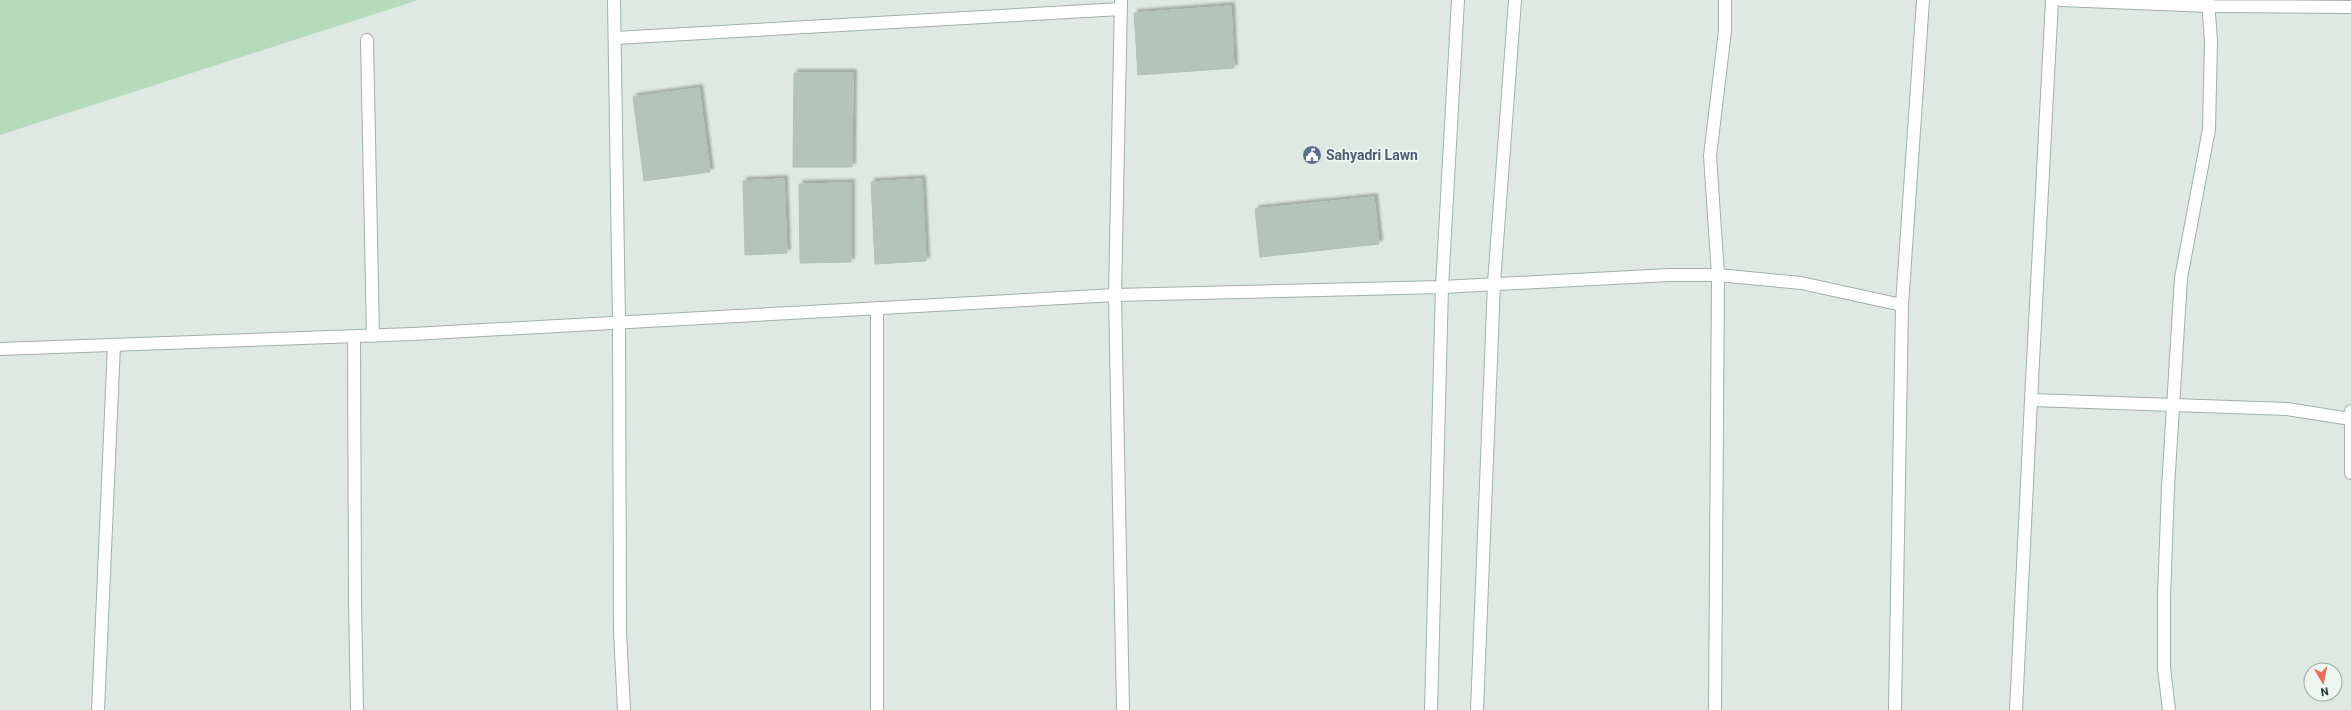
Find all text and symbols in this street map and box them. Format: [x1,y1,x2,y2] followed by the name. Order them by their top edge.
[1301,144,1323,166] public building icon: Sahyadri Lawn
[1326,147,1418,163] place label: Sahyadri Lawn
[2303,662,2343,702] north arrow
[2319,684,2330,698] text: N

